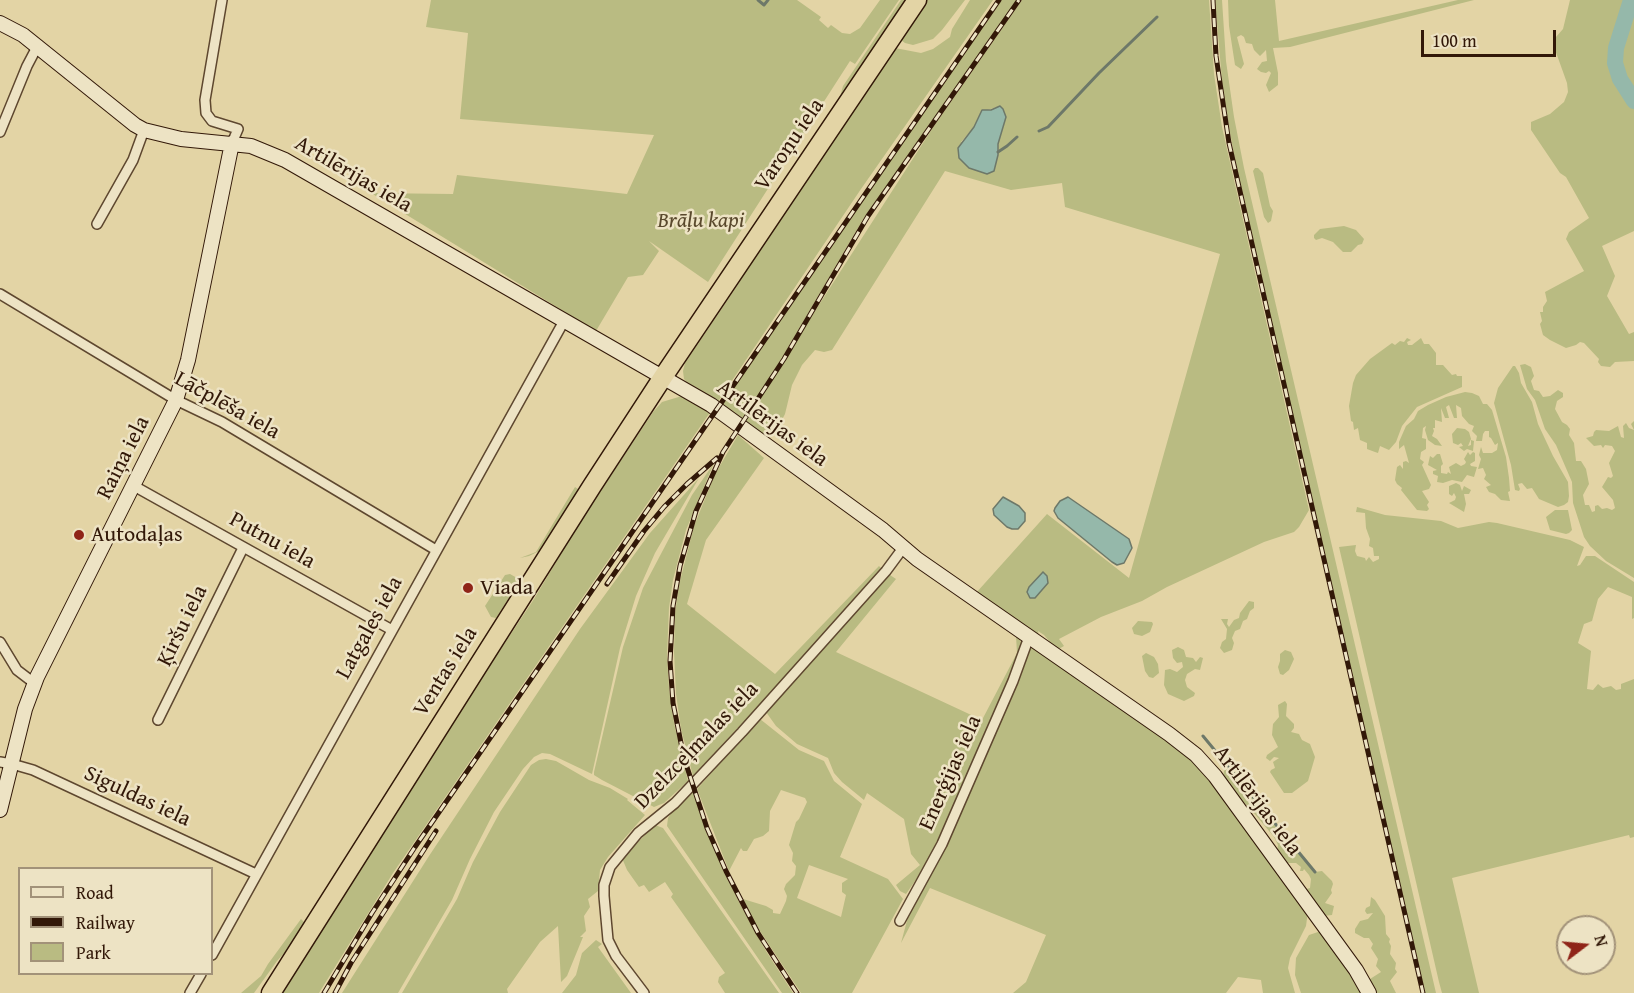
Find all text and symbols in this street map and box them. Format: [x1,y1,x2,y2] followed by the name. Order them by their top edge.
[1424,18,1559,56] scale bar
[1432,27,1477,54] text: 100 m
[750,94,830,196] street label: Varoņu iela
[290,131,416,219] street label: Artilērijas iela
[658,208,744,234] park label: Brāļu kapi
[170,366,284,446] street label: Lāčplēša iela
[711,375,833,473] street label: Artilērijas iela
[92,412,156,504] street label: Raiņa iela
[225,507,319,575] street label: Putnu iela
[91,522,183,548] place label: Autodaļas
[72,528,86,542] marker: Autodaļas
[331,572,409,684] street label: Latgales iela
[480,575,533,601] place label: Viada
[152,581,214,671] street label: Ķiršu iela
[461,581,475,595] marker: Viada
[408,622,484,722] street label: Ventas iela
[630,677,764,815] street label: Dzelzceļmalas iela
[914,711,988,835] street label: Enerģijas iela
[1207,741,1307,861] street label: Artilērijas iela
[79,761,195,833] street label: Siguldas iela
[18,867,213,975] legend
[76,879,114,906] text: Road
[76,909,135,936] text: Railway
[1556,915,1616,975] north arrow
[1588,932,1614,949] text: N
[76,939,111,966] text: Park

